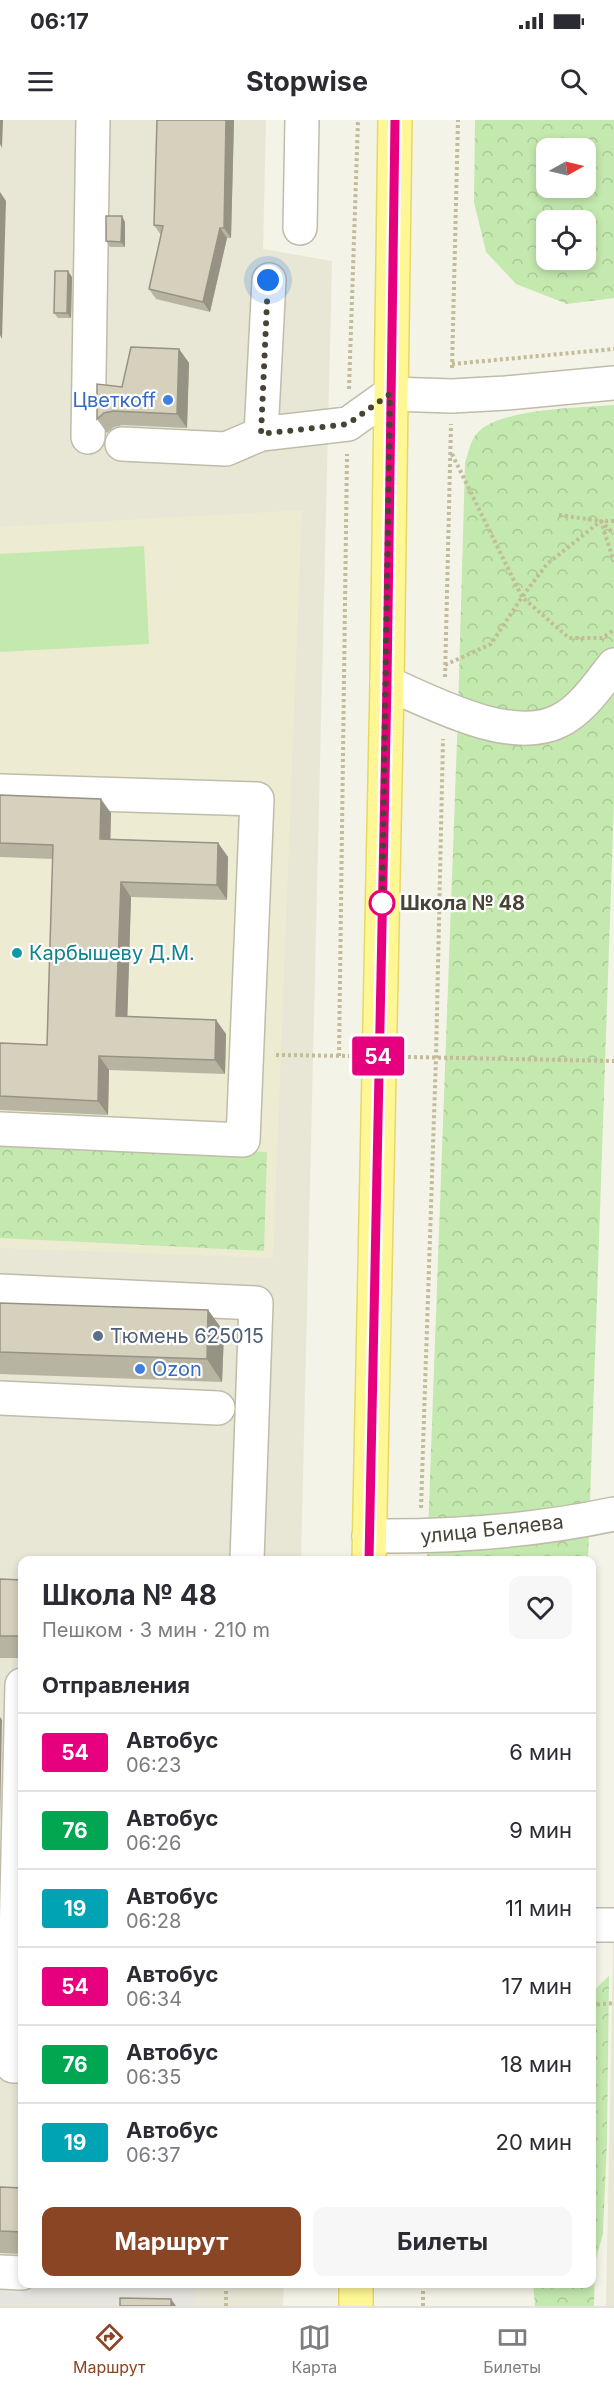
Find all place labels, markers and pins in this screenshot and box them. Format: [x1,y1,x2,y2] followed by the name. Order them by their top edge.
[73,388,157,412] place label: Цветкоff
[161,393,175,407] marker: Цветкоff
[369,890,395,916] marker: Школа № 48
[400,891,525,915] place label: Школа № 48
[29,941,195,965] place label: Карбышеву Д.М.
[10,946,24,960] marker: Карбышеву Д.М.
[110,1324,264,1348] place label: Тюмень 625015
[91,1329,105,1343] marker: Тюмень 625015
[152,1357,202,1381] place label: Ozon
[133,1362,147,1376] marker: Ozon

